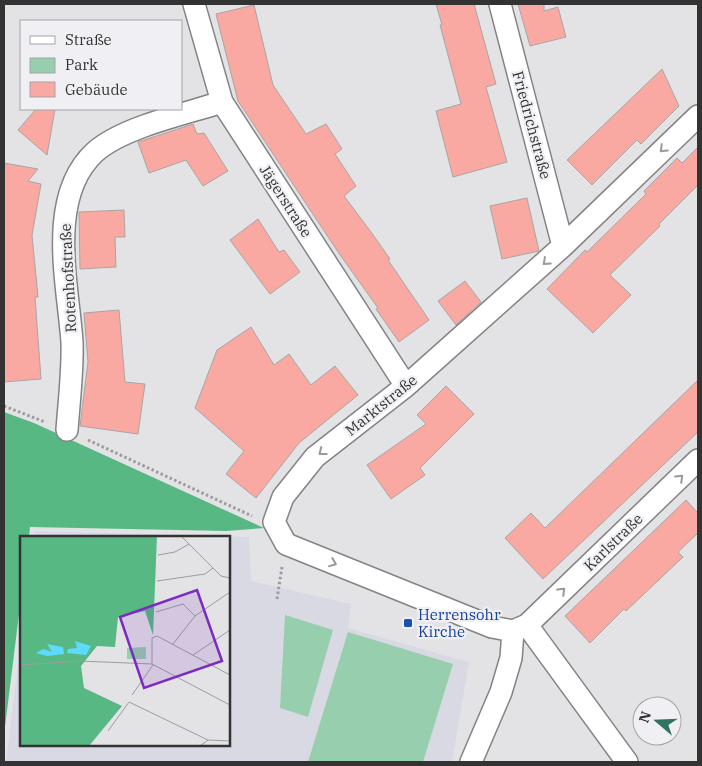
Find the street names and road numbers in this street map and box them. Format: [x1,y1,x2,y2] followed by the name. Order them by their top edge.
[508,69,556,181] street label: Friedrichstraße
[256,161,316,241] street label: Jägerstraße
[56,223,80,333] street label: Rotenhofstraße
[341,370,421,440] street label: Marktstraße
[580,509,646,575] street label: Karlstraße

